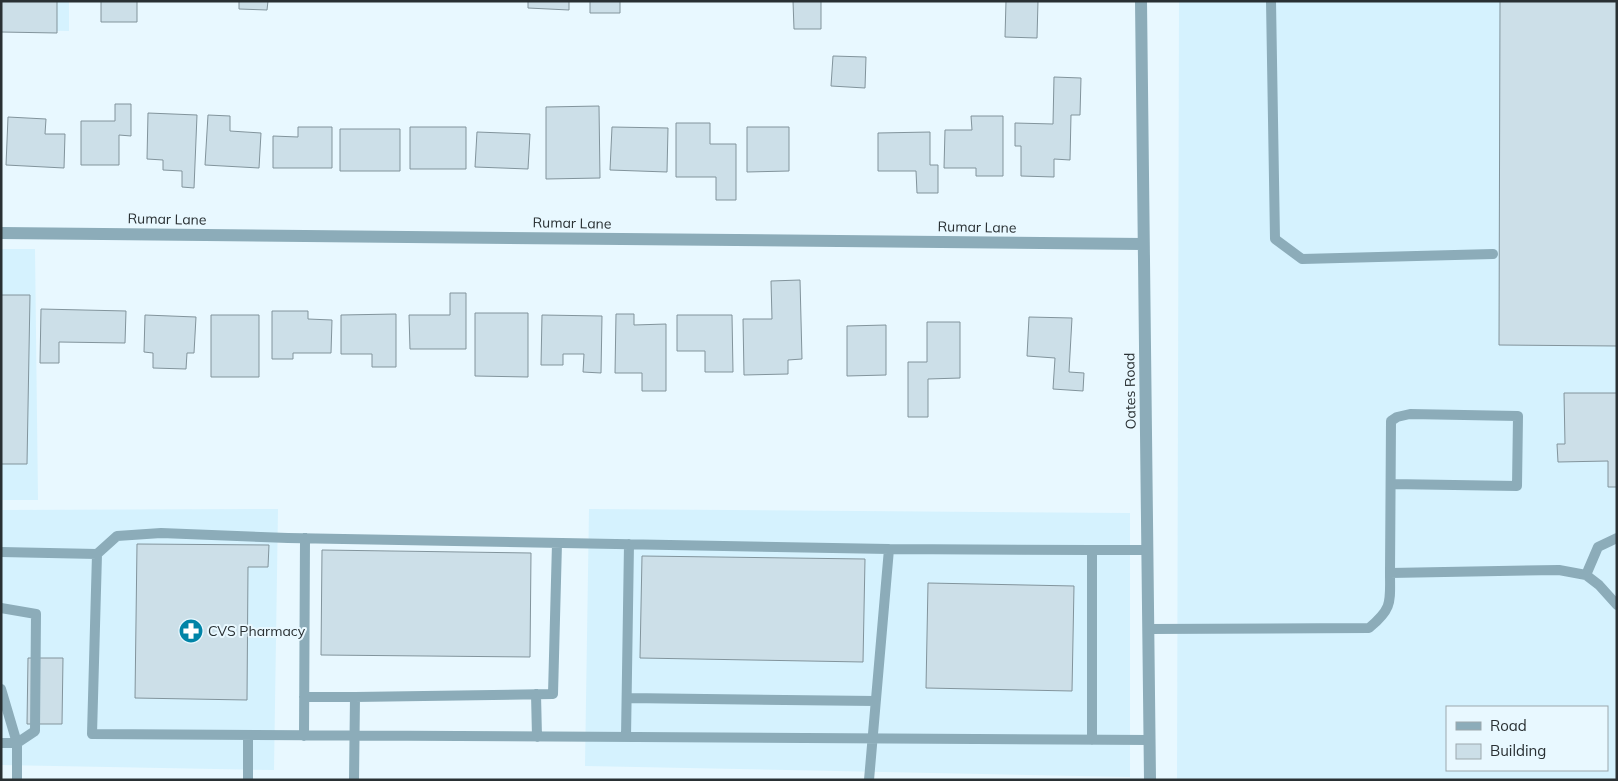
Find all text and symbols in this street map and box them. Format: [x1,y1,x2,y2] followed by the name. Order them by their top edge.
[127,209,207,229] street label: Rumar Lane
[532,213,612,233] street label: Rumar Lane
[937,217,1017,237] street label: Rumar Lane
[1120,353,1140,429] street label: Oates Road
[178,618,204,644] pharmacy icon: CVS Pharmacy
[208,622,306,640] place label: CVS Pharmacy
[1446,706,1608,771] legend
[1490,716,1527,735] text: Road
[1490,741,1546,760] text: Building

